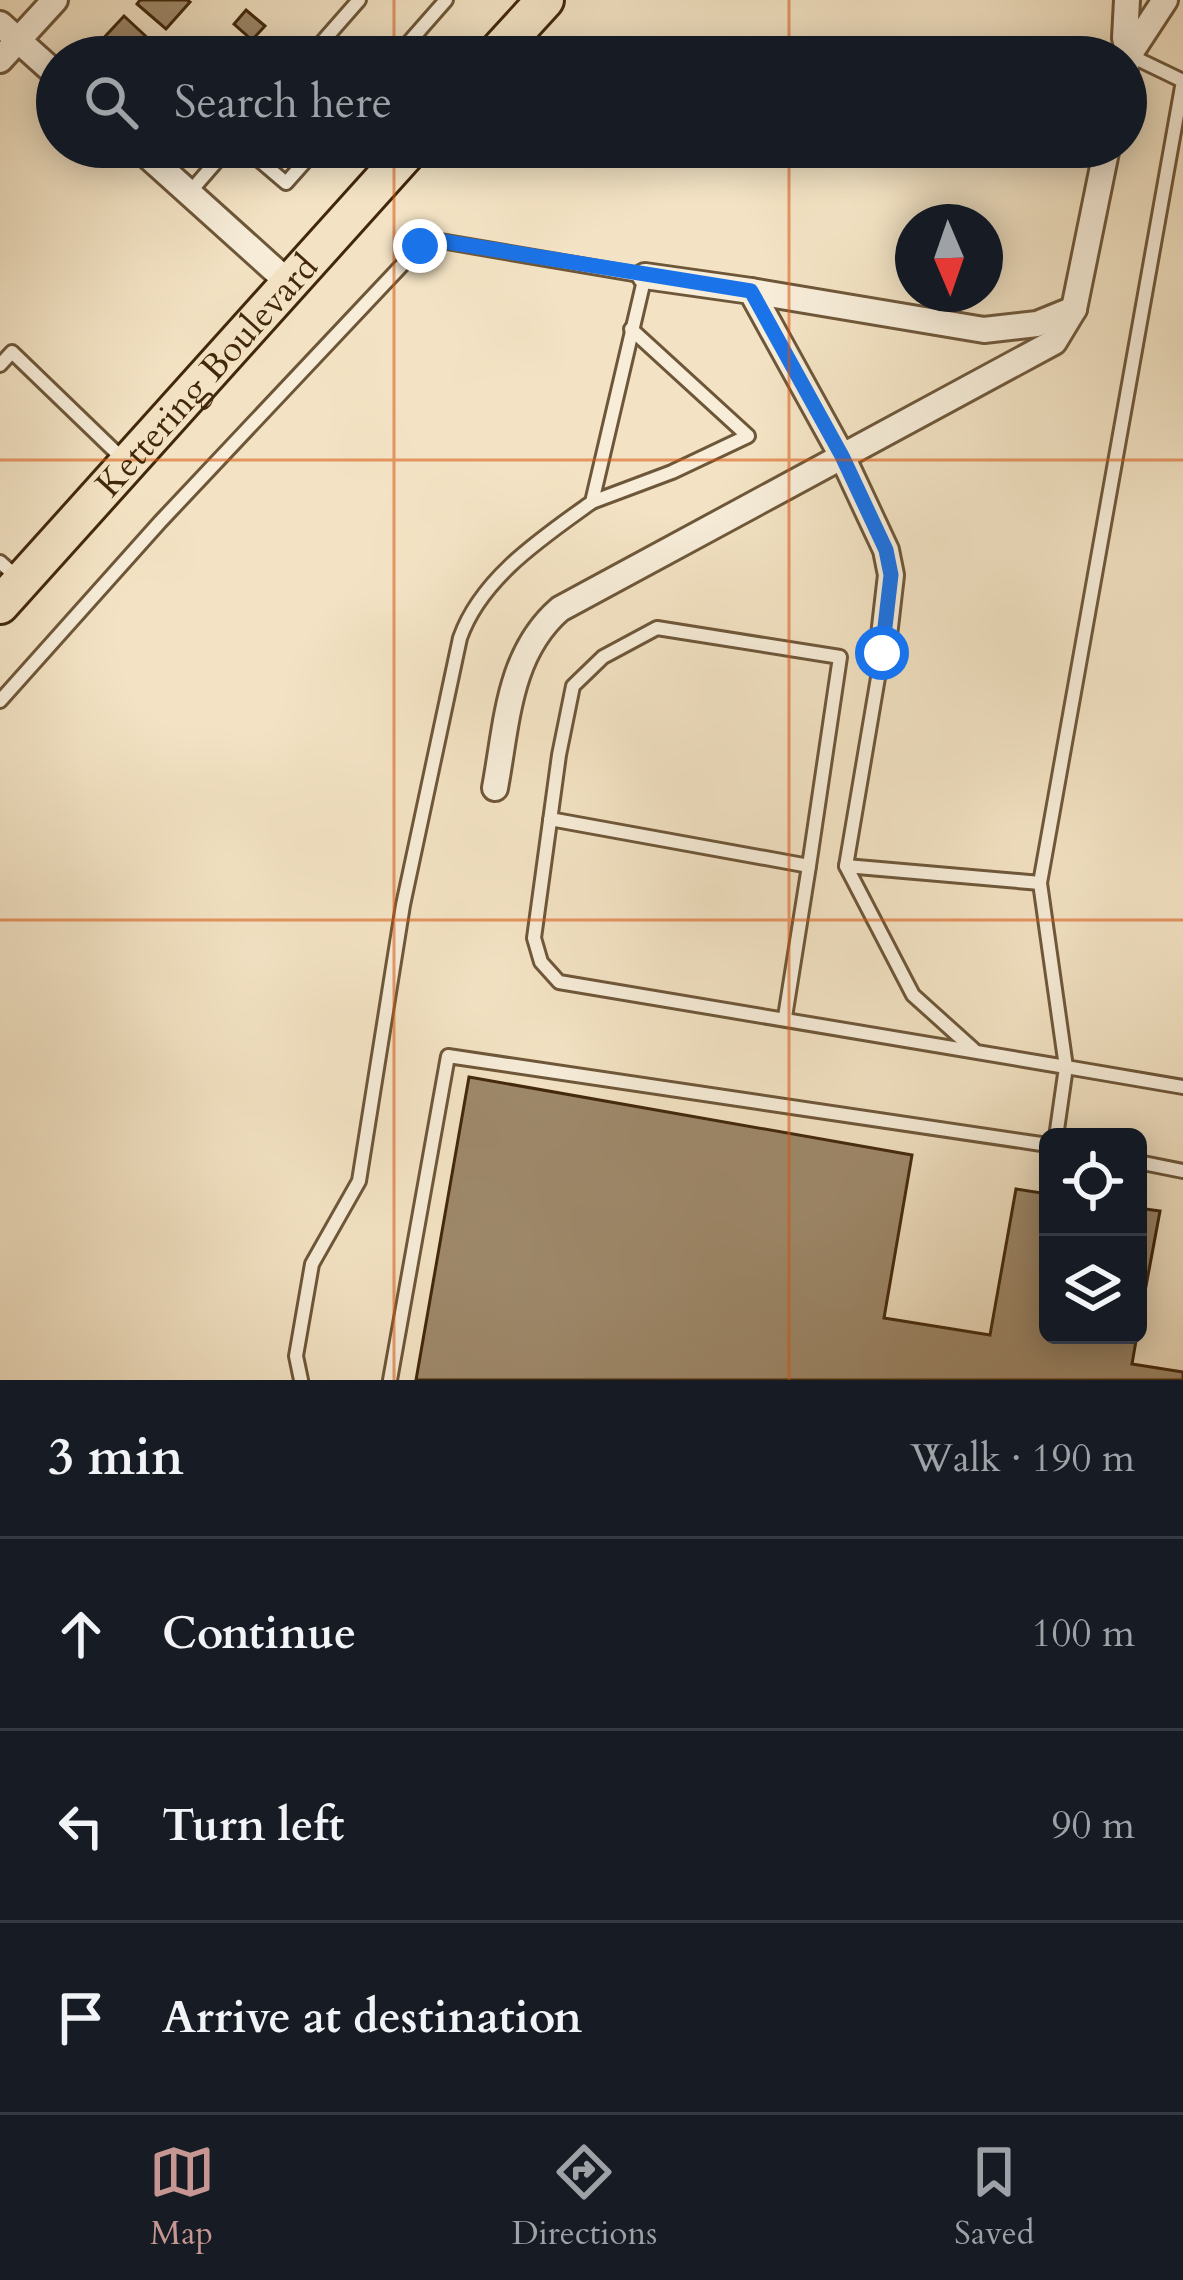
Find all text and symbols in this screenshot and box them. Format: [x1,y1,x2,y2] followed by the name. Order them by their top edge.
[36,36,1147,168] search box
[78,69,144,135] icon: search
[174,72,392,133] text: Search here
[895,204,1003,312] north arrow
[393,219,447,273] route end
[84,243,329,507] street label: Kettering Boulevard
[855,626,909,680] route start
[1039,1128,1147,1344] map controls
[1039,1128,1147,1236] button: locate
[1039,1236,1147,1344] button: layers
[48,1423,184,1493] text: 3 min
[910,1432,1135,1485] text: Walk · 190 m
[48,1601,114,1667] icon: ahead
[162,1603,356,1664] text: Continue
[1032,1607,1135,1660] text: 100 m
[48,1793,114,1859] icon: left
[162,1795,344,1856] text: Turn left
[1052,1799,1135,1852] text: 90 m
[48,1985,114,2051] icon: arrive
[162,1987,582,2048] text: Arrive at destination
[149,2139,215,2256] tab: Map
[512,2139,657,2256] tab: Directions
[954,2139,1034,2256] tab: Saved

